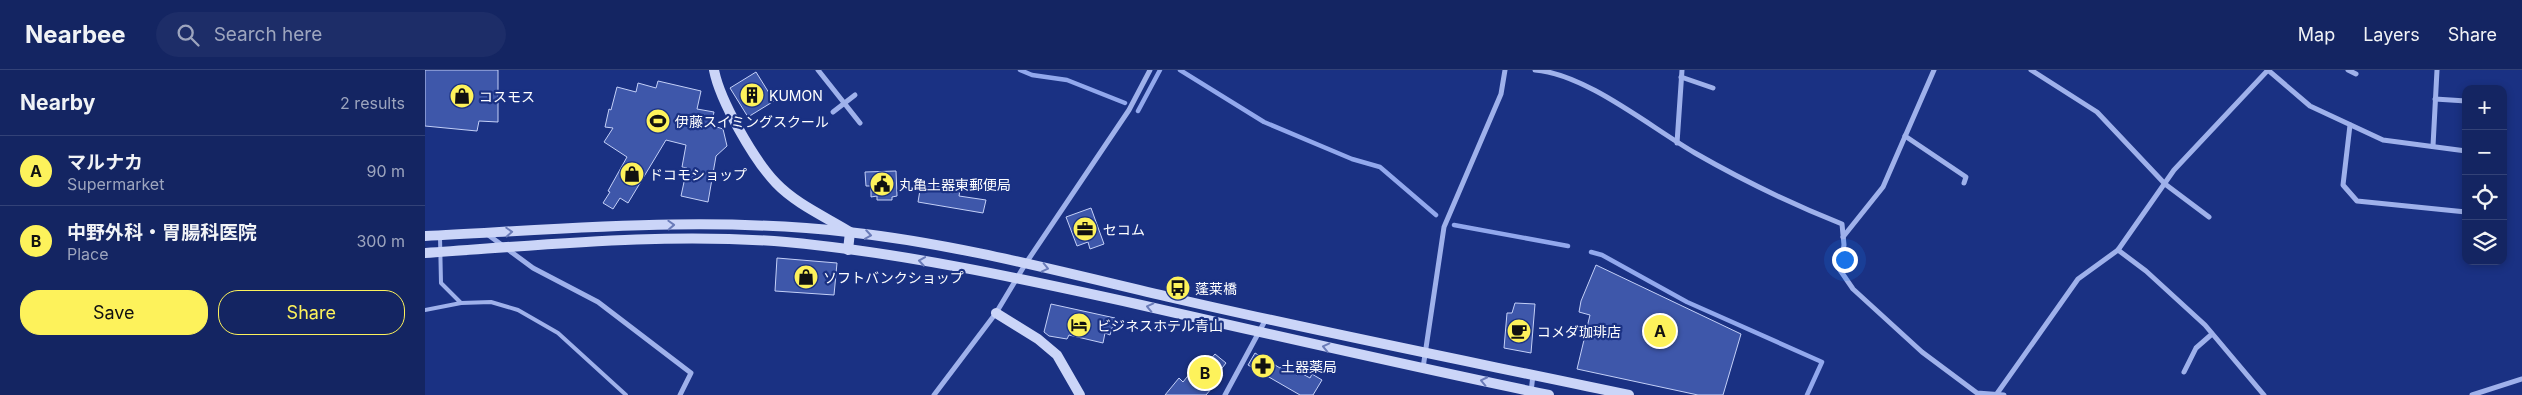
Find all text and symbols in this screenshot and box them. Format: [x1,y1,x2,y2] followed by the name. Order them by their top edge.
[156,12,506,57] search box
[25,20,126,49] text: Nearbee
[174,21,202,49] icon: search
[214,23,322,46] text: Search here
[2298,24,2335,45] text: Map
[2363,24,2420,45] text: Layers
[2448,24,2497,45] text: Share
[739,82,765,108] building icon: KUMON
[449,83,475,109] shop icon: コスモス
[2462,85,2507,265] map controls
[2462,85,2507,130] button: +
[769,87,823,104] place label: KUMON
[479,88,535,105] place label: コスモス
[20,90,95,115] text: Nearby
[340,93,405,113] text: 2 results
[645,108,671,134] sports icon: 伊藤スイミングスクール
[675,113,829,130] place label: 伊藤スイミングスクール
[2462,130,2507,175] button: −
[67,151,143,174] text: マルナカ
[30,161,42,181] text: A
[366,161,405,181] text: 90 m
[619,161,645,187] shop icon: ドコモショップ
[649,166,747,183] place label: ドコモショップ
[869,171,895,197] public building icon: 丸亀土器東郵便局
[67,174,164,194] text: Supermarket
[2462,175,2507,220] button: locate
[899,176,1011,193] place label: 丸亀土器東郵便局
[1072,216,1098,242] office icon: セコム
[668,220,675,230] one-way arrow
[2462,220,2507,265] button: layers
[67,221,257,244] text: 中野外科・胃腸科医院
[1103,221,1145,238] place label: セコム
[505,226,513,237] one-way arrow
[864,229,872,239] one-way arrow
[31,231,41,251] text: B
[356,231,405,251] text: 300 m
[67,244,109,264] text: Place
[1832,247,1858,273] your location
[918,256,926,267] one-way arrow
[1040,262,1049,273] one-way arrow
[793,264,819,290] shop icon: ソフトバンクショップ
[823,269,964,286] place label: ソフトバンクショップ
[1165,275,1191,301] bus stop icon: 蓬莱橋
[1195,280,1237,297] place label: 蓬莱橋
[20,290,208,335] button: Save
[218,290,405,335] button: Share
[1145,303,1154,313] one-way arrow
[1066,312,1092,338] hotel icon: ビジネスホテル青山
[1644,312,1676,350] pin: A
[1097,317,1223,334] place label: ビジネスホテル青山
[1506,318,1532,344] cafe icon: コメダ珈琲店
[1537,323,1621,340] place label: コメダ珈琲店
[1321,342,1330,353] one-way arrow
[1250,353,1276,379] pharmacy icon: 土器薬局
[1189,354,1221,392] pin: B
[1281,358,1337,375] place label: 土器薬局
[1480,376,1489,387] one-way arrow

